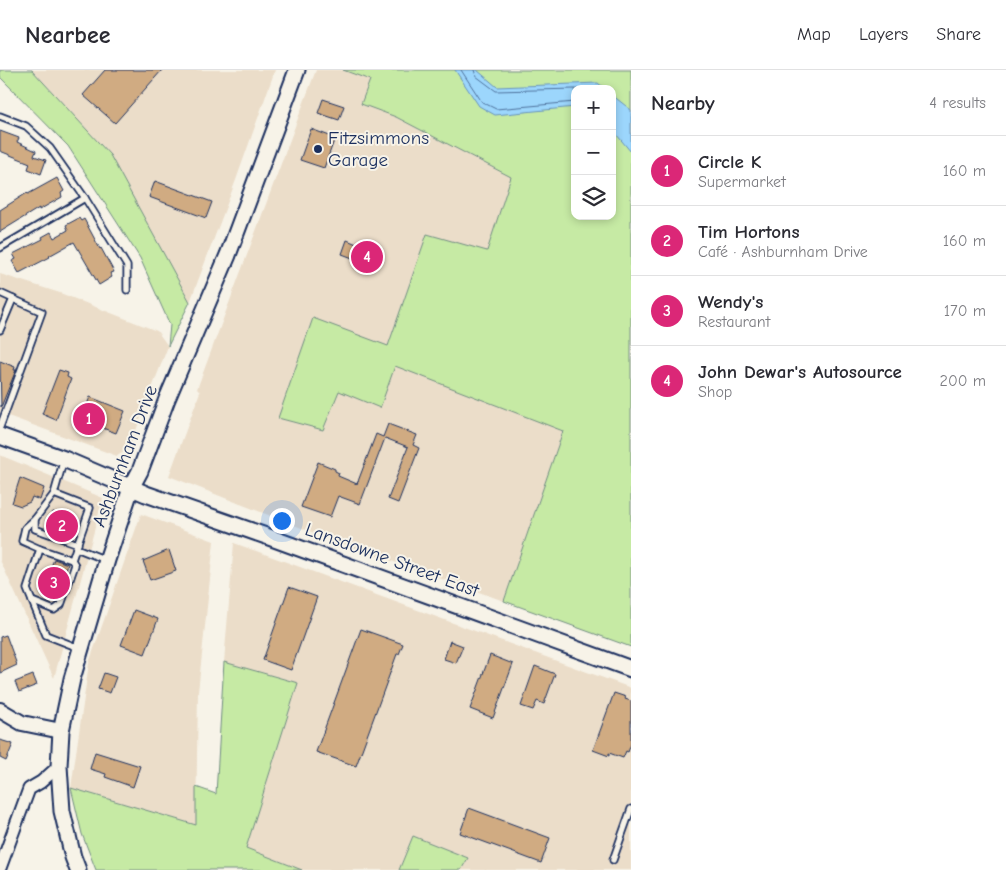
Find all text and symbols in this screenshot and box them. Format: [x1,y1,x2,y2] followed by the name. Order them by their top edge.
[25,21,110,49] text: Nearbee
[797,24,831,45] text: Map
[859,24,908,45] text: Layers
[936,24,981,45] text: Share
[571,85,616,220] map controls
[571,85,616,130] button: +
[651,91,715,115] text: Nearby
[929,94,986,112] text: 4 results
[328,127,429,171] place label: Fitzsimmons Garage
[571,130,616,175] button: −
[312,143,324,155] marker: Fitzsimmons Garage
[698,151,761,173] text: Circle K
[664,162,670,180] text: 1
[943,162,986,180] text: 160 m
[698,173,786,191] text: Supermarket
[571,175,616,220] button: layers
[698,221,800,243] text: Tim Hortons
[663,232,671,250] text: 2
[943,232,986,250] text: 160 m
[351,238,383,276] pin: 4
[698,243,868,261] text: Café · Ashburnham Drive
[698,291,763,313] text: Wendy's
[663,302,671,320] text: 3
[944,302,986,320] text: 170 m
[698,313,770,331] text: Restaurant
[698,361,902,383] text: John Dewar's Autosource
[663,372,671,390] text: 4
[940,372,986,390] text: 200 m
[88,382,162,530] street label: Ashburnham Drive
[698,383,732,401] text: Shop
[73,400,105,438] pin: 1
[46,507,78,545] pin: 2
[269,508,295,534] your location
[302,518,483,602] street label: Lansdowne Street East
[38,564,70,602] pin: 3

